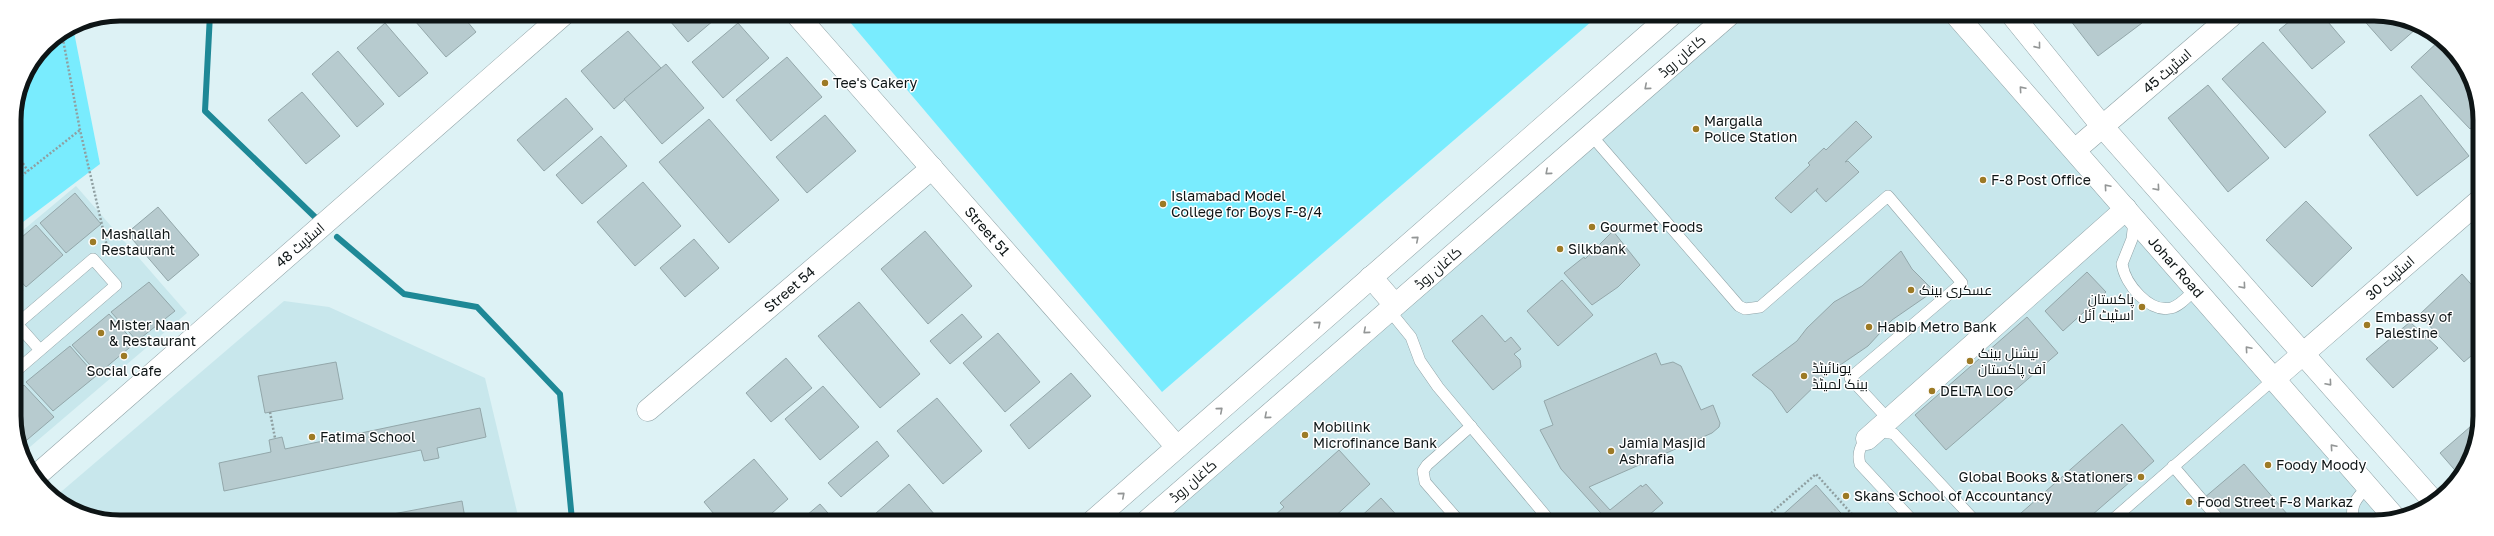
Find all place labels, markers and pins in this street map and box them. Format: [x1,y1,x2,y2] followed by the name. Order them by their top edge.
[833,74,918,91] place label: Tee's Cakery
[820,78,830,88] marker: Tee's Cakery
[1704,112,1797,145] place label: Margalla Police Station
[1691,124,1701,134] marker: Margalla Police Station
[1991,171,2091,188] place label: F-8 Post Office
[1978,175,1988,185] marker: F-8 Post Office
[1171,187,1322,220] place label: Islamabad Model College for Boys F-8/4
[1158,199,1168,209] marker: Islamabad Model College for Boys F-8/4
[1600,218,1703,235] place label: Gourmet Foods
[1587,222,1597,232] marker: Gourmet Foods
[101,225,175,258] place label: Mashallah Restaurant
[88,237,98,247] marker: Mashallah Restaurant
[1568,240,1626,257] place label: Silkbank
[1555,244,1565,254] marker: Silkbank
[1919,281,1992,298] place label: عسکری بینک
[1906,285,1916,295] marker: عسکری بینک
[2078,290,2134,323] place label: پاکستان اسٹیٹ آئل
[2137,302,2147,312] marker: پاکستان اسٹیٹ آئل
[2375,308,2452,341] place label: Embassy of Palestine
[109,316,196,349] place label: Mister Naan & Restaurant
[1877,318,1997,335] place label: Habib Metro Bank
[2362,320,2372,330] marker: Embassy of Palestine
[1864,322,1874,332] marker: Habib Metro Bank
[96,328,106,338] marker: Mister Naan & Restaurant
[1978,344,2046,379] place label: نیشنل بینک آف پاکستان
[119,351,129,361] marker: Social Cafe
[1965,356,1975,366] marker: نیشنل بینک آف پاکستان
[1812,359,1868,392] place label: یونائیٹڈ بینک لمیٹڈ
[86,362,162,379] place label: Social Cafe
[1799,371,1809,381] marker: یونائیٹڈ بینک لمیٹڈ
[1940,382,2013,399] place label: DELTA LOG
[1927,386,1937,396] marker: DELTA LOG
[1313,418,1437,451] place label: Mobilink Microfinance Bank
[320,428,415,445] place label: Fatima School
[1300,430,1310,440] marker: Mobilink Microfinance Bank
[307,432,317,442] marker: Fatima School
[1619,434,1706,467] place label: Jamia Masjid Ashrafia
[1606,446,1616,456] marker: Jamia Masjid Ashrafia
[2276,456,2366,473] place label: Foody Moody
[2263,460,2273,470] marker: Foody Moody
[1959,468,2133,485] place label: Global Books & Stationers
[2136,472,2146,482] marker: Global Books & Stationers
[1854,487,2052,504] place label: Skans School of Accountancy
[1841,491,1851,501] marker: Skans School of Accountancy
[2197,493,2353,510] place label: Food Street F-8 Markaz
[2184,497,2194,507] marker: Food Street F-8 Markaz

